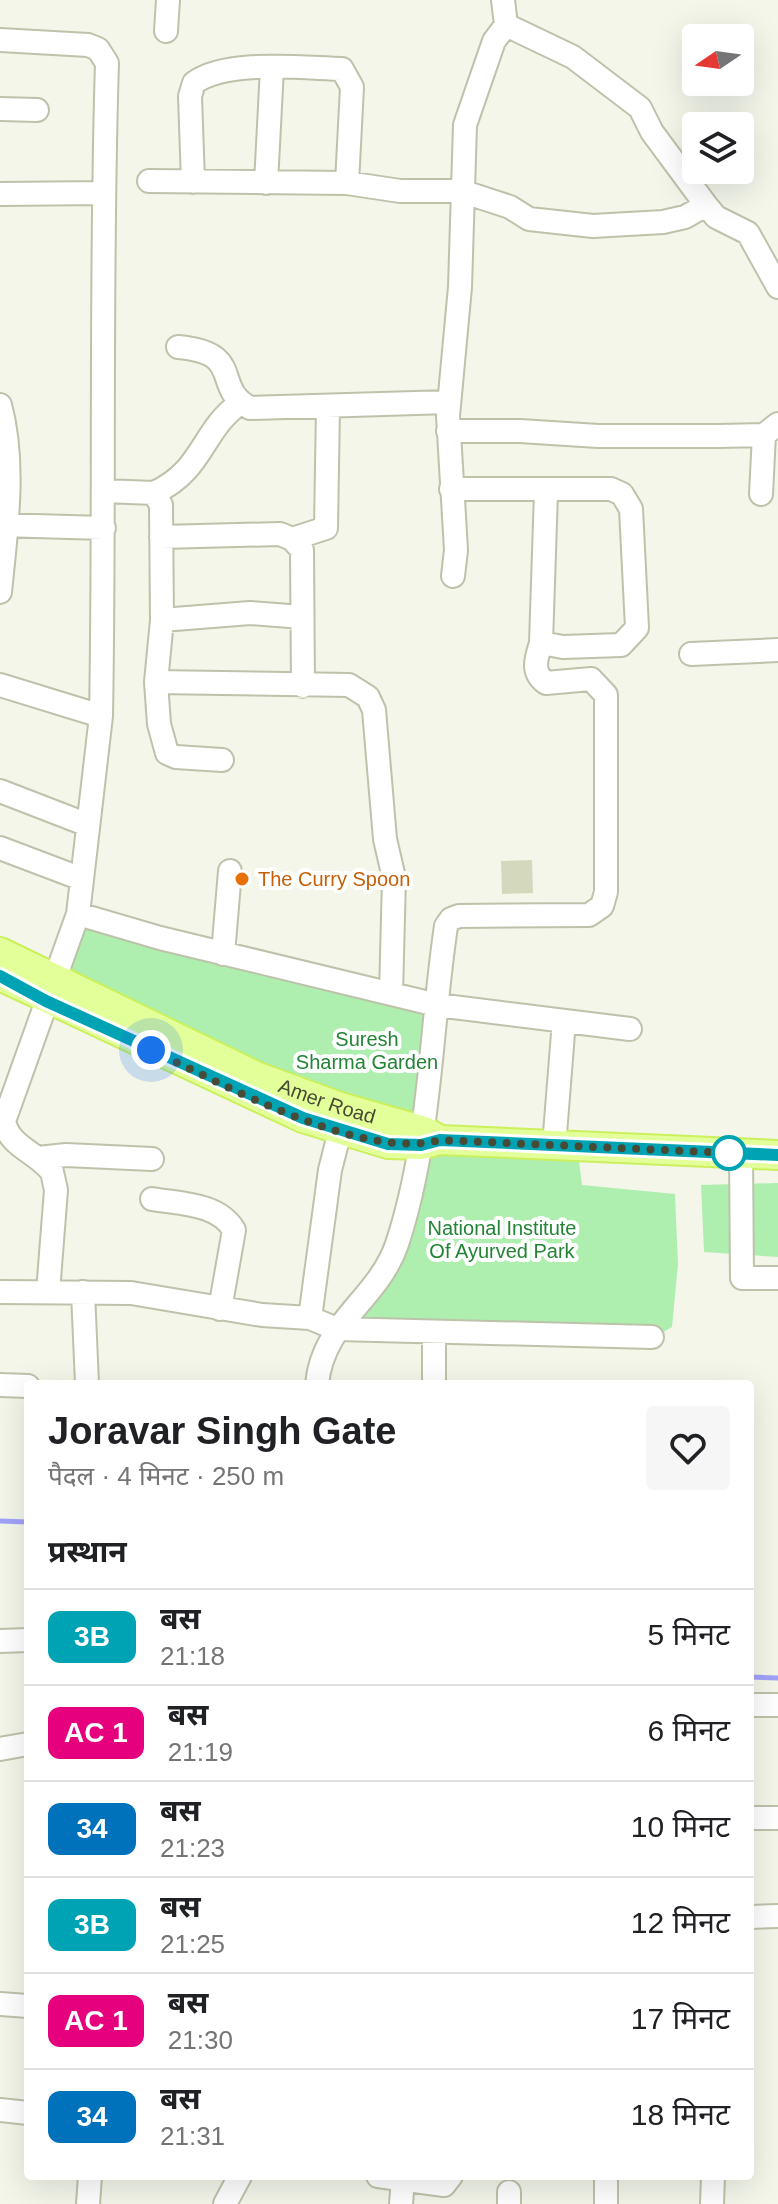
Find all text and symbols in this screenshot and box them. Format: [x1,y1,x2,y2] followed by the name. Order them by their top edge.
[682,24,754,96] north arrow
[682,24,754,184] map controls
[682,112,754,184] button: layers
[258,868,410,890] place label: The Curry Spoon
[233,870,251,888] marker: The Curry Spoon
[296,1028,438,1073] park label: Suresh Sharma Garden
[131,1030,171,1070] your location
[276,1074,378,1128] street label: Amer Road
[712,1136,746,1170] unlabelled marker
[428,1217,576,1262] park label: National Institute Of Ayurved Park
[646,1406,730,1490] button: heart
[48,1410,396,1452] text: Joravar Singh Gate
[48,1461,284,1491] text: पैदल · 4 मिनट · 250 m
[48,1535,127,1568] text: प्रस्थान
[160,1602,201,1635] text: बस
[648,1618,730,1651] text: 5 मिनट
[74,1621,110,1652] text: 3B
[160,1641,225,1671] text: 21:18
[168,1698,209,1731] text: बस
[648,1714,730,1747] text: 6 मिनट
[64,1717,128,1748] text: AC 1
[168,1737,233,1767] text: 21:19
[160,1794,201,1827] text: बस
[631,1810,730,1843] text: 10 मिनट
[76,1813,108,1844] text: 34
[160,1833,225,1863] text: 21:23
[160,1890,201,1923] text: बस
[631,1906,730,1939] text: 12 मिनट
[74,1909,110,1940] text: 3B
[160,1929,225,1959] text: 21:25
[168,1986,209,2019] text: बस
[631,2002,730,2035] text: 17 मिनट
[64,2005,128,2036] text: AC 1
[168,2025,233,2055] text: 21:30
[160,2082,201,2115] text: बस
[631,2098,730,2131] text: 18 मिनट
[76,2101,108,2132] text: 34
[160,2121,225,2151] text: 21:31

